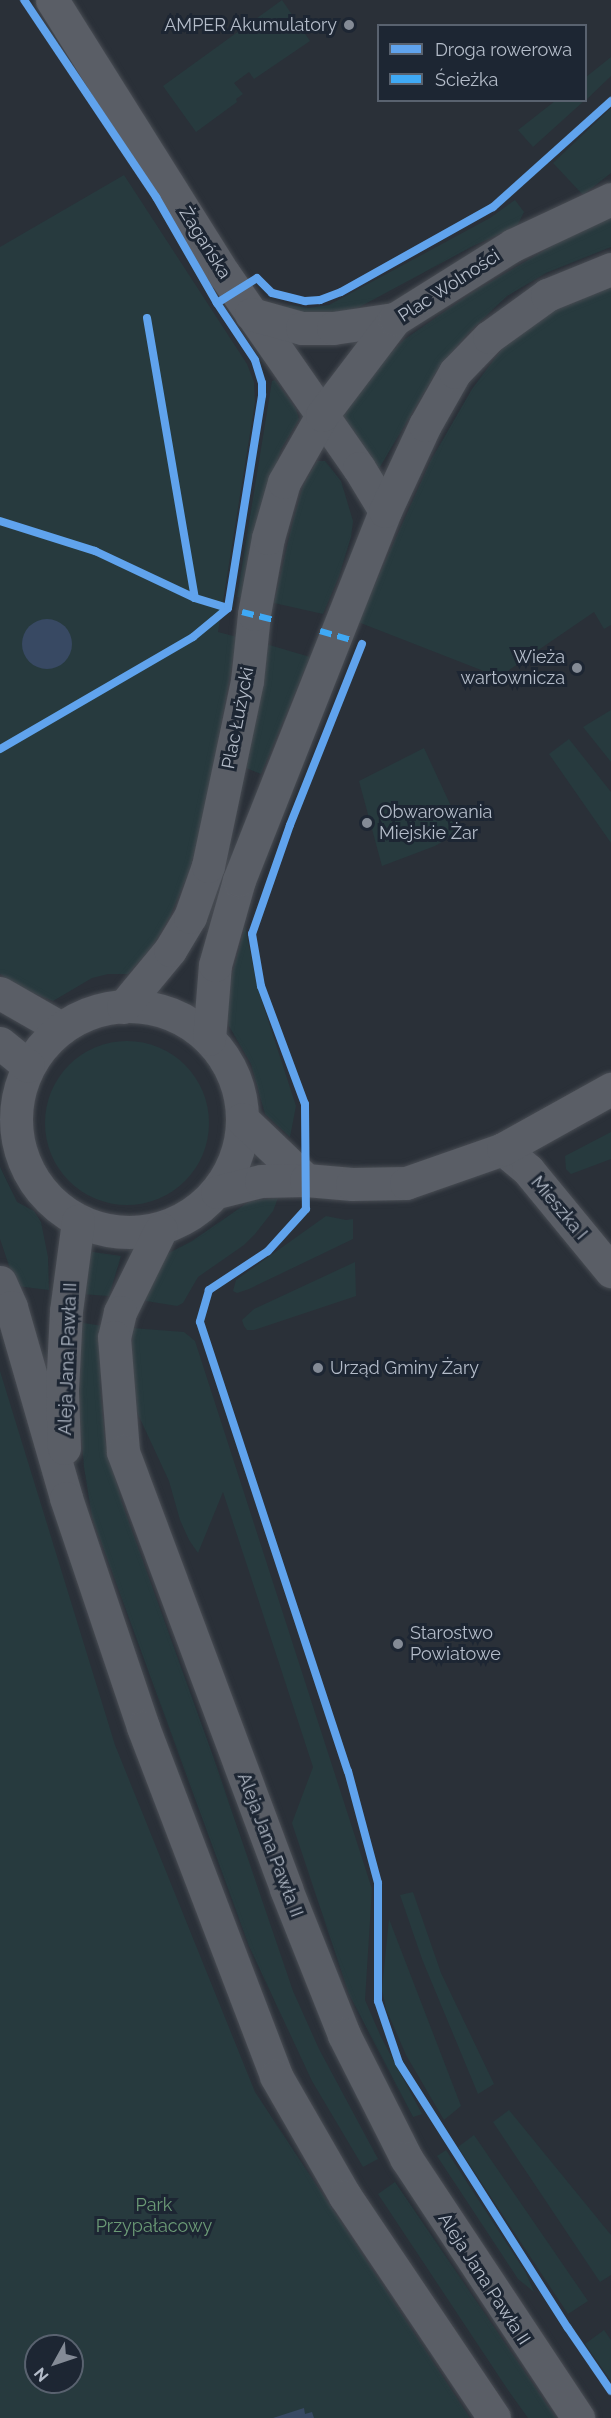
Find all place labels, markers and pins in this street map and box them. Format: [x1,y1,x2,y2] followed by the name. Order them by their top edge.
[164,14,337,36] place label: AMPER Akumulatory
[342,18,356,32] marker: AMPER Akumulatory
[461,647,565,690] place label: Wieża wartownicza
[570,661,584,675] marker: Wieża wartownicza
[379,802,492,844] place label: Obwarowania Miejskie Żar
[360,816,374,830] marker: Obwarowania Miejskie Żar
[330,1357,479,1379] place label: Urząd Gminy Żary
[311,1361,325,1375] marker: Urząd Gminy Żary
[410,1623,501,1666] place label: Starostwo Powiatowe
[391,1637,405,1651] marker: Starostwo Powiatowe

